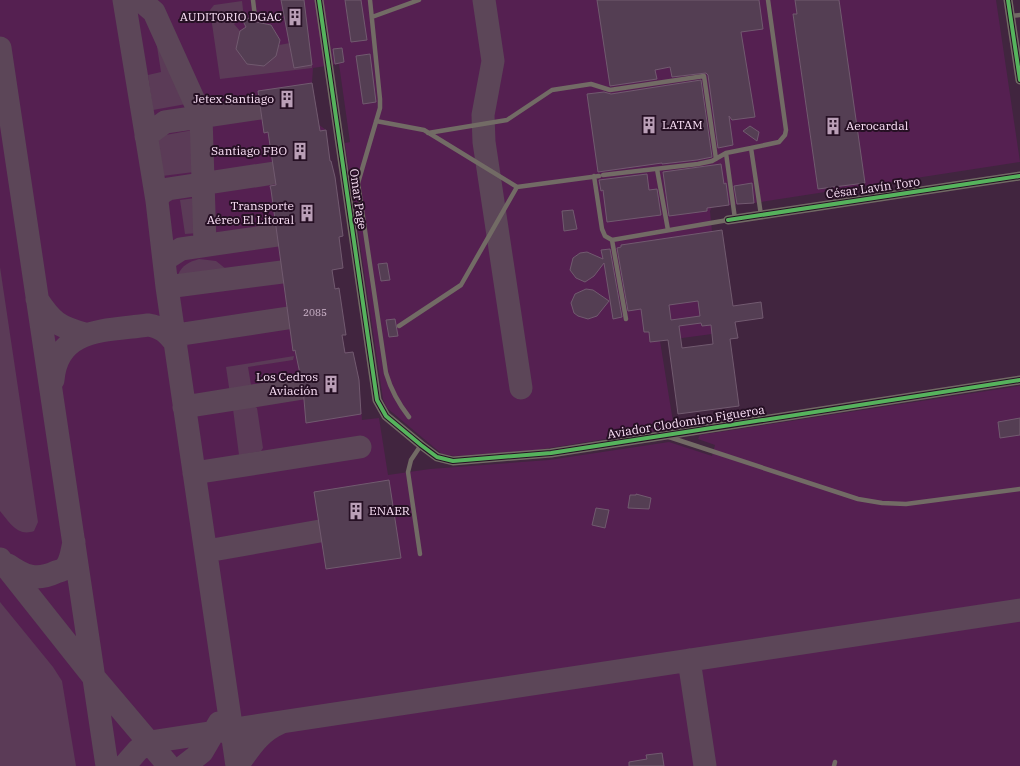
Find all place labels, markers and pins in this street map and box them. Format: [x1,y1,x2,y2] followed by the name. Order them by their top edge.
[285,7,305,27] building icon: AUDITORIO DGAC
[180,9,282,24] place label: AUDITORIO DGAC
[277,89,297,109] building icon: Jetex Santiago
[193,91,274,106] place label: Jetex Santiago
[639,115,659,135] building icon: LATAM
[823,116,843,136] building icon: Aerocardal
[662,117,703,132] place label: LATAM
[846,118,909,133] place label: Aerocardal
[290,141,310,161] building icon: Santiago FBO
[211,143,287,158] place label: Santiago FBO
[207,198,294,227] place label: Transporte Aéreo El Litoral
[297,203,317,223] building icon: Transporte Aéreo El Litoral
[256,369,318,398] place label: Los Cedros Aviación
[321,374,341,394] building icon: Los Cedros Aviación
[346,501,366,521] building icon: ENAER
[369,503,410,518] place label: ENAER

